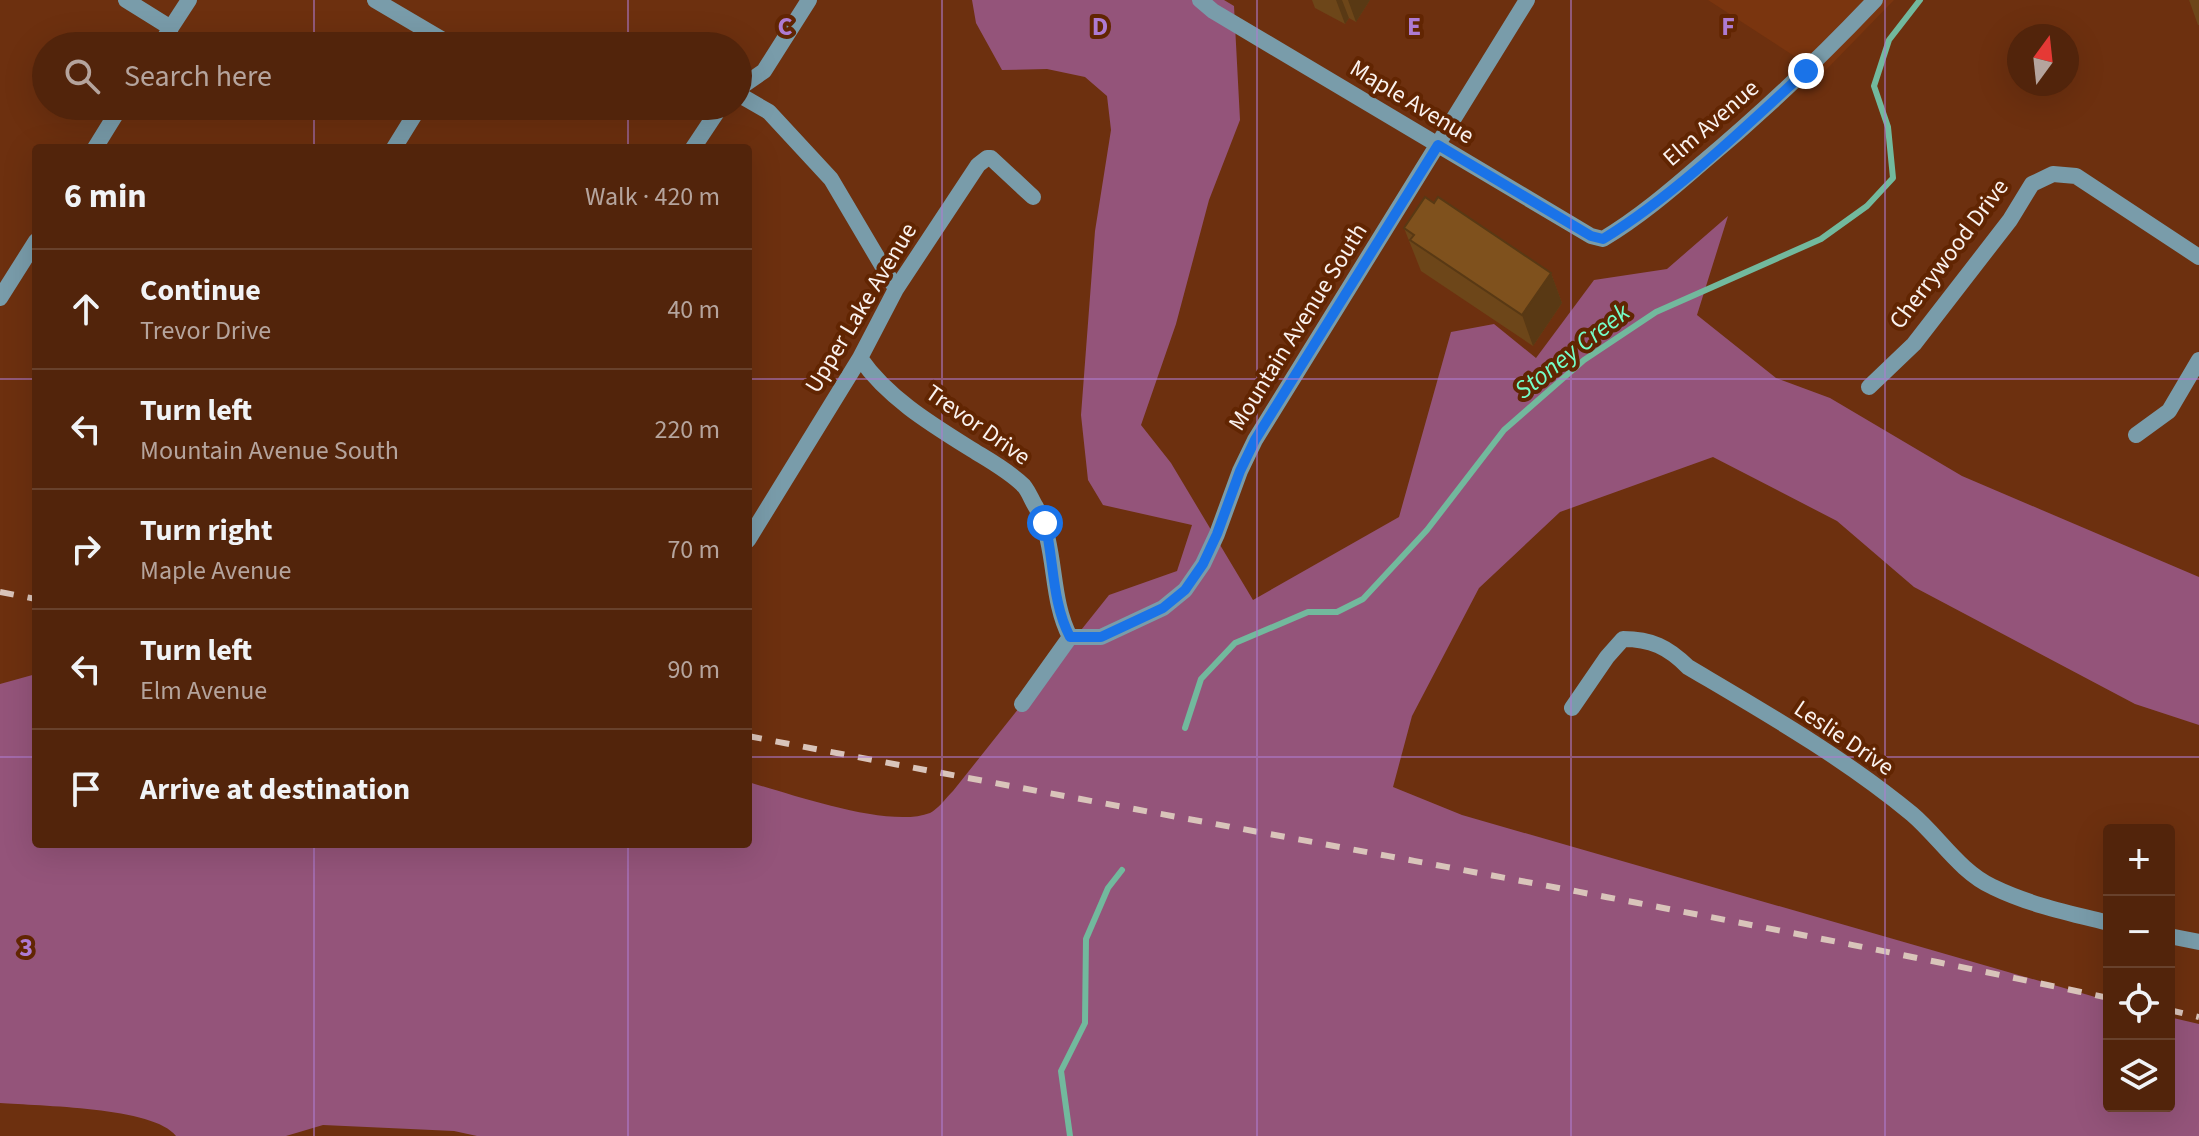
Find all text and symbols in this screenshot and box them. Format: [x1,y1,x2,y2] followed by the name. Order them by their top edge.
[777,8,793,45] text: C
[1092,8,1108,45] text: D
[1407,8,1421,45] text: E
[1721,8,1735,45] text: F
[2007,24,2079,96] north arrow
[32,32,752,120] search box
[1343,51,1481,153] street label: Maple Avenue
[1788,53,1824,89] route end
[60,54,104,98] icon: search
[124,55,272,98] text: Search here
[1655,71,1767,175] street label: Elm Avenue
[1881,171,2017,337] street label: Cherrywood Drive
[64,172,147,221] text: 6 min
[585,178,720,215] text: Walk · 420 m
[796,216,926,400] street label: Upper Lake Avenue
[1220,216,1376,438] street label: Mountain Avenue South
[140,269,261,312] text: Continue
[64,287,108,331] icon: ahead
[667,291,720,328] text: 40 m
[1506,294,1638,408] water label: Stoney Creek
[140,312,271,349] text: Trevor Drive
[918,376,1038,474] street label: Trevor Drive
[140,389,252,432] text: Turn left
[64,407,108,451] icon: left
[654,411,720,448] text: 220 m
[140,432,399,469] text: Mountain Avenue South
[1027,505,1063,541] route start
[140,509,272,552] text: Turn right
[64,527,108,571] icon: right
[667,531,720,568] text: 70 m
[140,552,291,589] text: Maple Avenue
[140,629,252,672] text: Turn left
[64,647,108,691] icon: left
[667,651,720,688] text: 90 m
[140,672,267,709] text: Elm Avenue
[1787,692,1901,784] street label: Leslie Drive
[64,767,108,811] icon: arrive
[140,768,410,811] text: Arrive at destination
[2103,824,2175,1112] map controls
[2103,824,2175,896] button: +
[2103,896,2175,968] button: −
[19,929,33,966] text: 3
[2103,968,2175,1040] button: locate
[2103,1040,2175,1112] button: layers

